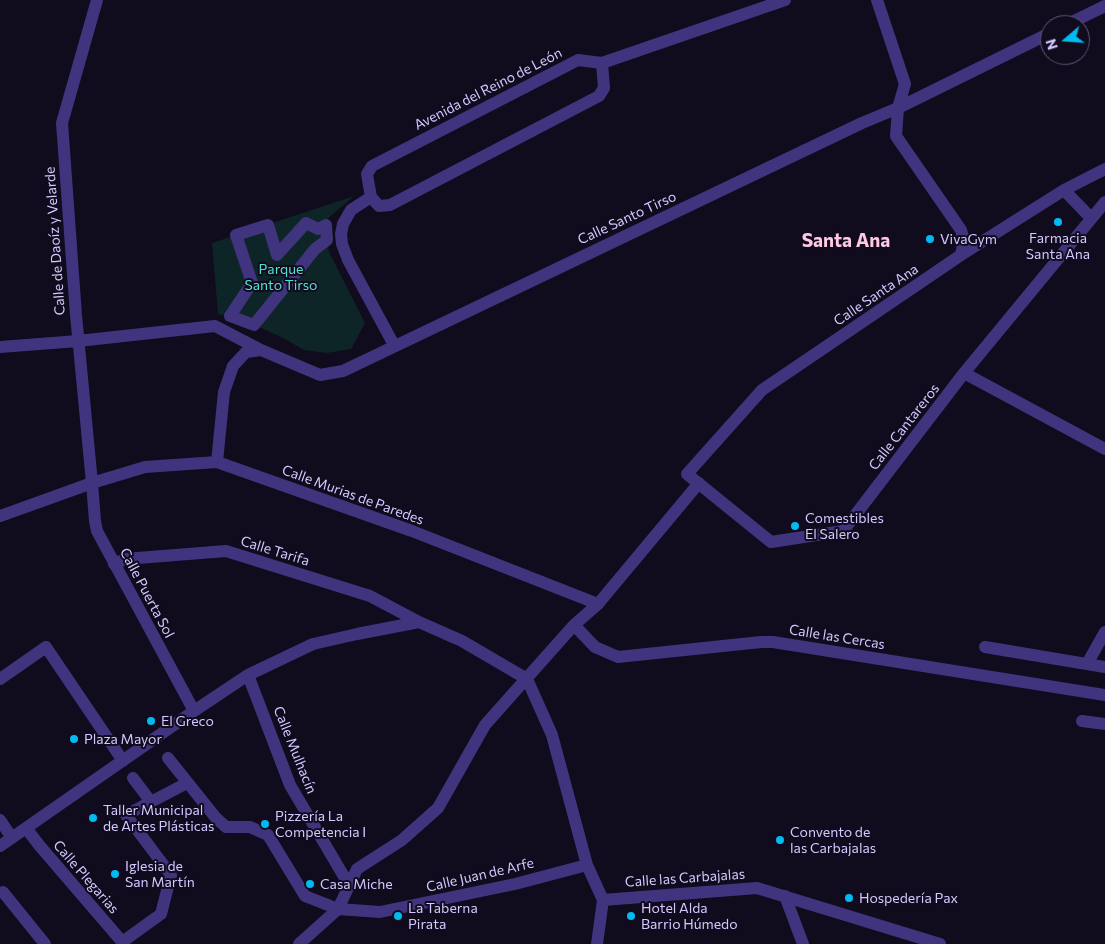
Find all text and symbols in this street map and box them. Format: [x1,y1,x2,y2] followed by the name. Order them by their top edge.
[1040,15,1090,65] north arrow
[1042,37,1061,52] text: N
[411,44,565,134] street label: Avenida del Reino de León
[41,166,69,316] street label: Calle de Daoíz y Velarde
[575,188,679,248] street label: Calle Santo Tirso
[1052,216,1064,228] marker: Farmacia Santa Ana
[802,230,890,252] district label: Santa Ana
[1026,230,1090,262] place label: Farmacia Santa Ana
[940,231,997,247] place label: VivaGym
[924,233,936,245] marker: VivaGym
[245,261,317,294] park label: Parque Santo Tirso
[831,261,921,329] street label: Calle Santa Ana
[865,381,943,473] street label: Calle Cantareros
[280,462,426,528] street label: Calle Murias de Paredes
[805,510,884,542] place label: Comestibles El Salero
[789,520,801,532] marker: Comestibles El Salero
[239,533,311,569] street label: Calle Tarifa
[116,545,178,641] street label: Calle Puerta Sol
[788,621,886,653] street label: Calle las Cercas
[270,704,320,796] street label: Calle Mulhacín
[161,713,214,729] place label: El Greco
[145,715,157,727] marker: El Greco
[84,731,162,747] place label: Plaza Mayor
[68,733,80,745] marker: Plaza Mayor
[103,802,214,834] place label: Taller Municipal de Artes Plásticas
[275,808,366,840] place label: Pizzería La Competencia I
[87,812,99,824] marker: Taller Municipal de Artes Plásticas
[259,818,271,830] marker: Pizzería La Competencia I
[790,824,876,856] place label: Convento de las Carbajalas
[774,834,786,846] marker: Convento de las Carbajalas
[50,837,122,917] street label: Calle Plegarias
[425,854,535,896] street label: Calle Juan de Arfe
[125,858,195,890] place label: Iglesia de San Martín
[624,865,746,891] street label: Calle las Carbajalas
[109,868,121,880] marker: Iglesia de San Martín
[320,876,393,892] place label: Casa Miche
[304,878,316,890] marker: Casa Miche
[859,890,958,906] place label: Hospedería Pax
[843,892,855,904] marker: Hospedería Pax
[408,900,478,932] place label: La Taberna Pirata
[641,900,738,932] place label: Hotel Alda Barrio Húmedo
[392,910,404,922] marker: La Taberna Pirata
[625,910,637,922] marker: Hotel Alda Barrio Húmedo

